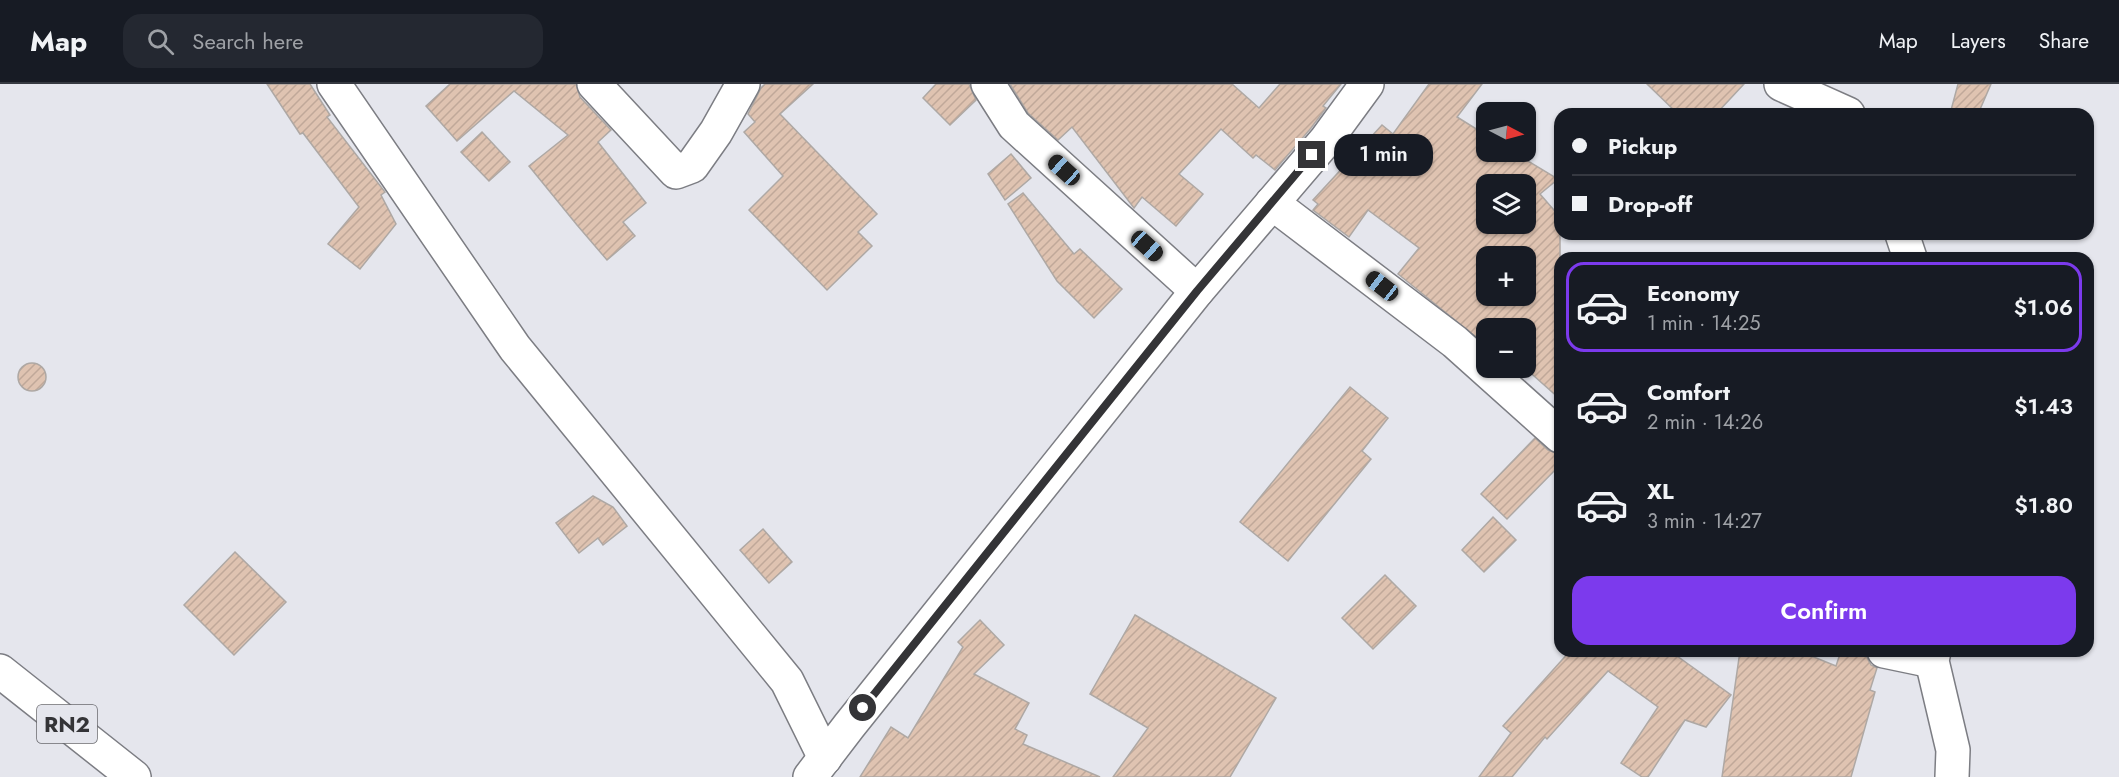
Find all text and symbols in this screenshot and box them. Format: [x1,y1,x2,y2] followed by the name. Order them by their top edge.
[123,14,543,68] search box
[30,21,87,62] text: Map
[144,25,177,58] icon: search
[192,25,304,57] text: Search here
[1879,26,1918,56] text: Map
[1951,26,2006,56] text: Layers
[2039,26,2089,56] text: Share
[1476,102,1536,162] north arrow
[1476,102,1536,378] map controls
[1608,130,1677,162] text: Pickup
[1333,134,1432,176] callout: 1 min
[1359,140,1408,169] text: 1 min
[1298,141,1325,168] route end
[1045,151,1083,189] car
[1476,174,1536,234] button: layers
[1608,188,1692,220] text: Drop-off
[1128,227,1166,265] car
[1476,246,1536,306] button: +
[1362,268,1402,304] car
[1647,277,1739,309] text: Economy
[1575,280,1629,334] icon: car
[2014,291,2073,323] text: $1.06
[1647,309,1761,338] text: 1 min · 14:25
[1476,318,1536,378] button: −
[1647,376,1730,408] text: Comfort
[1575,379,1629,433] icon: car
[2014,390,2073,422] text: $1.43
[1647,408,1763,437] text: 2 min · 14:26
[1647,475,1674,507] text: XL
[1575,478,1629,532] icon: car
[2014,489,2073,521] text: $1.80
[1647,507,1762,536] text: 3 min · 14:27
[1572,576,2076,645] button: Confirm
[849,694,876,721] route start
[37,705,97,743] road number: RN2

